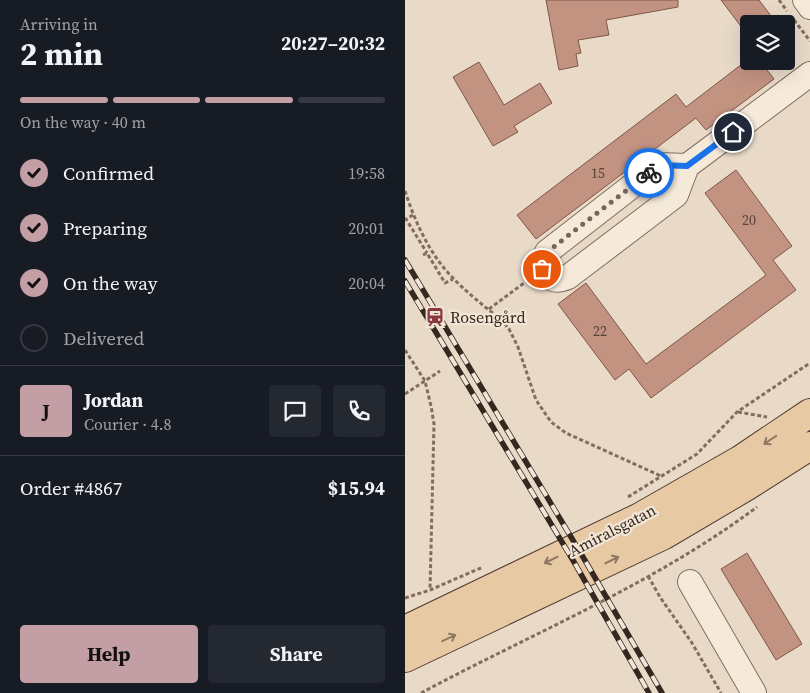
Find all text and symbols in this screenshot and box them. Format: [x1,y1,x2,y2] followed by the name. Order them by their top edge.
[20,13,98,35] text: Arriving in
[740,15,795,70] map controls
[740,15,795,70] button: layers
[281,30,385,56] text: 20:27–20:32
[20,32,103,76] text: 2 min
[20,111,146,133] text: On the way · 40 m
[712,111,754,153] pin
[719,118,747,146] icon: home
[624,148,674,198] courier
[20,159,48,187] icon: check
[635,159,663,187] icon: bike
[63,160,154,186] text: Confirmed
[348,162,385,184] text: 19:58
[591,163,605,183] house number: 15
[742,210,756,230] house number: 20
[20,214,48,242] icon: check
[63,215,147,241] text: Preparing
[348,217,385,239] text: 20:01
[521,248,563,290] pin
[528,255,556,283] icon: bag
[20,269,48,297] icon: check
[63,270,158,296] text: On the way
[348,272,385,294] text: 20:04
[424,306,446,328] station icon: Rosengård
[450,306,526,328] place label: Rosengård
[593,321,607,341] house number: 22
[63,325,144,351] text: Delivered
[269,385,321,437] button: chat
[333,385,385,437] button: phone
[84,387,143,413] text: Jordan
[42,398,50,424] text: J
[84,413,172,435] text: Courier · 4.8
[763,435,777,445] one-way arrow
[20,475,122,501] text: Order #4867
[328,475,385,501] text: $15.94
[565,498,660,561] street label: Amiralsgatan
[604,555,619,564] one-way arrow
[544,556,559,565] one-way arrow
[20,625,198,683] button: Help
[208,625,385,683] button: Share
[441,632,456,642] one-way arrow

